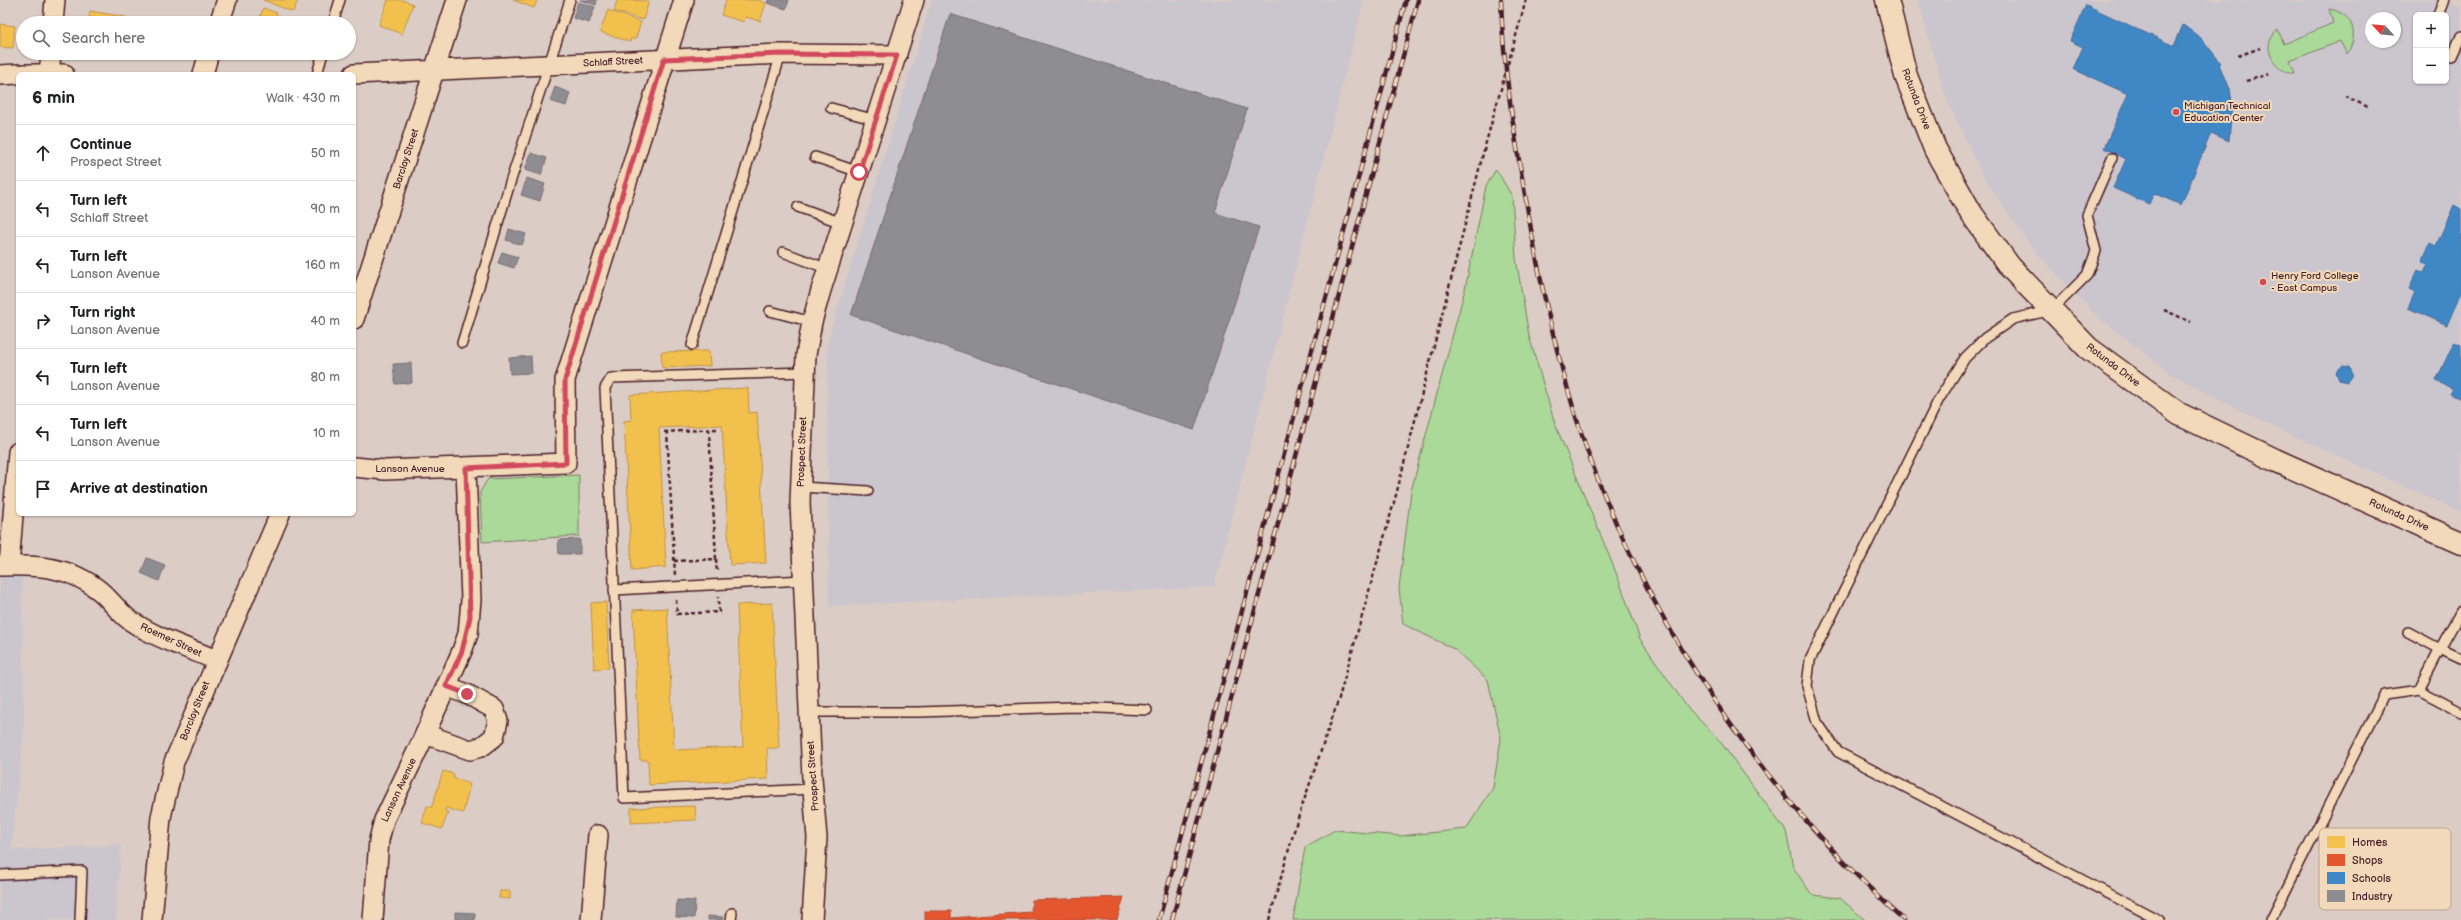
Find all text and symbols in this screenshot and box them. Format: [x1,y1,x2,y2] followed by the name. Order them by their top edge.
[2365,12,2401,48] north arrow
[2413,12,2449,84] map controls
[2413,12,2449,48] button: +
[16,16,356,60] search box
[30,27,52,49] icon: search
[62,29,145,48] text: Search here
[2413,48,2449,84] button: −
[583,54,643,70] street label: Schlaff Street
[1899,67,1933,131] street label: Rotunda Drive
[32,88,75,108] text: 6 min
[266,90,340,106] text: Walk · 430 m
[2184,100,2271,124] place label: Michigan Technical Education Center
[2171,107,2181,117] marker: Michigan Technical Education Center
[391,127,421,191] street label: Barclay Street
[70,135,132,154] text: Continue
[32,142,54,164] icon: ahead
[311,145,340,161] text: 50 m
[70,154,162,170] text: Prospect Street
[850,163,868,181] route start
[70,191,127,210] text: Turn left
[32,198,54,220] icon: left
[311,201,340,217] text: 90 m
[70,210,148,226] text: Schlaff Street
[70,247,127,266] text: Turn left
[32,254,54,276] icon: left
[305,257,340,273] text: 160 m
[70,266,160,282] text: Lanson Avenue
[2271,270,2359,294] place label: Henry Ford College - East Campus
[2258,277,2268,287] marker: Henry Ford College - East Campus
[70,303,135,322] text: Turn right
[32,310,54,332] icon: right
[310,313,340,329] text: 40 m
[70,322,160,338] text: Lanson Avenue
[2084,341,2142,389] street label: Rotunda Drive
[70,359,127,378] text: Turn left
[32,366,54,388] icon: left
[311,369,340,385] text: 80 m
[70,378,160,394] text: Lanson Avenue
[70,415,127,434] text: Turn left
[795,417,809,487] street label: Prospect Street
[32,422,54,444] icon: left
[313,425,340,441] text: 10 m
[70,434,160,450] text: Lanson Avenue
[375,463,445,475] street label: Lanson Avenue
[32,478,54,500] icon: arrive
[70,479,208,498] text: Arrive at destination
[2367,496,2431,534] street label: Rotunda Drive
[138,621,204,659] street label: Roemer Street
[178,680,212,742] street label: Barclay Street
[458,685,476,703] route end
[805,740,821,812] street label: Prospect Street
[379,756,419,824] street label: Lanson Avenue
[2319,828,2451,910] legend
[2352,836,2388,849] text: Homes
[2352,854,2383,867] text: Shops
[2352,872,2392,885] text: Schools
[2352,890,2392,903] text: Industry

